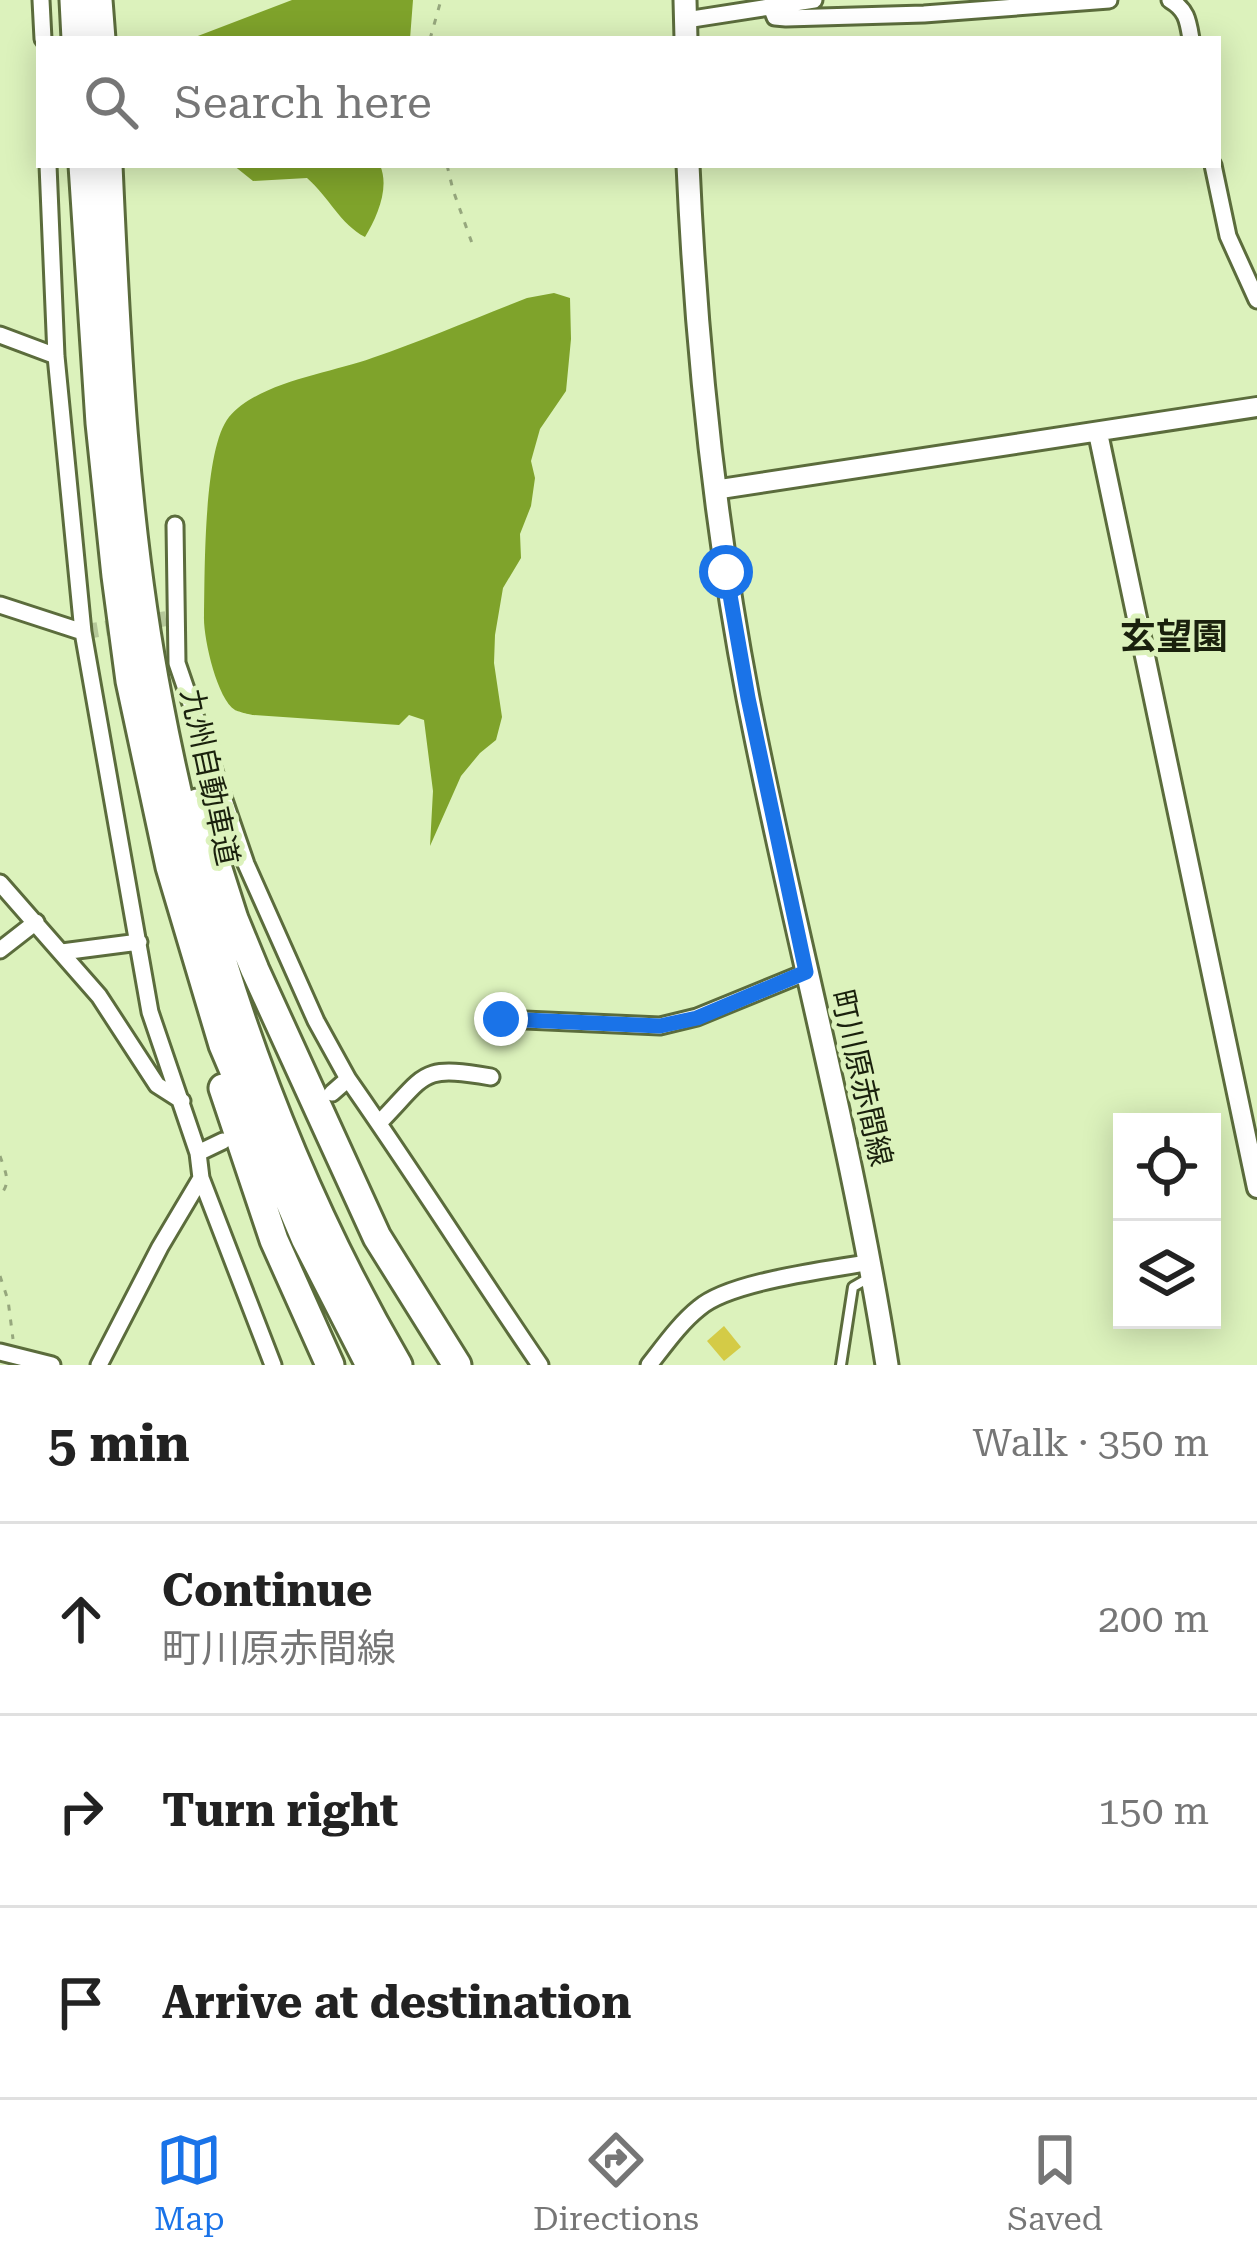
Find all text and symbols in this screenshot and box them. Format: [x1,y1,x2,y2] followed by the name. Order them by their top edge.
[36,36,1221,168] search box
[78,69,144,135] icon: search
[174,76,432,129] text: Search here
[699,545,753,599] route start
[1120,616,1228,658] district label: 玄望園
[174,685,246,869] street label: 九州自動車道
[825,986,899,1170] street label: 町川原赤間線
[474,992,528,1046] route end
[1113,1113,1221,1329] map controls
[1113,1113,1221,1221] button: locate
[1113,1221,1221,1329] button: layers
[48,1414,190,1473] text: 5 min
[973,1420,1209,1466] text: Walk · 350 m
[162,1564,373,1617] text: Continue
[48,1586,114,1652] icon: ahead
[1098,1596,1209,1642] text: 200 m
[162,1626,396,1672] text: 町川原赤間線
[48,1778,114,1844] icon: right
[162,1784,398,1837] text: Turn right
[1098,1788,1209,1834] text: 150 m
[48,1970,114,2036] icon: arrive
[162,1976,631,2029] text: Arrive at destination
[154,2127,225,2238] tab: Map
[533,2127,699,2238] tab: Directions
[1007,2127,1103,2238] tab: Saved

